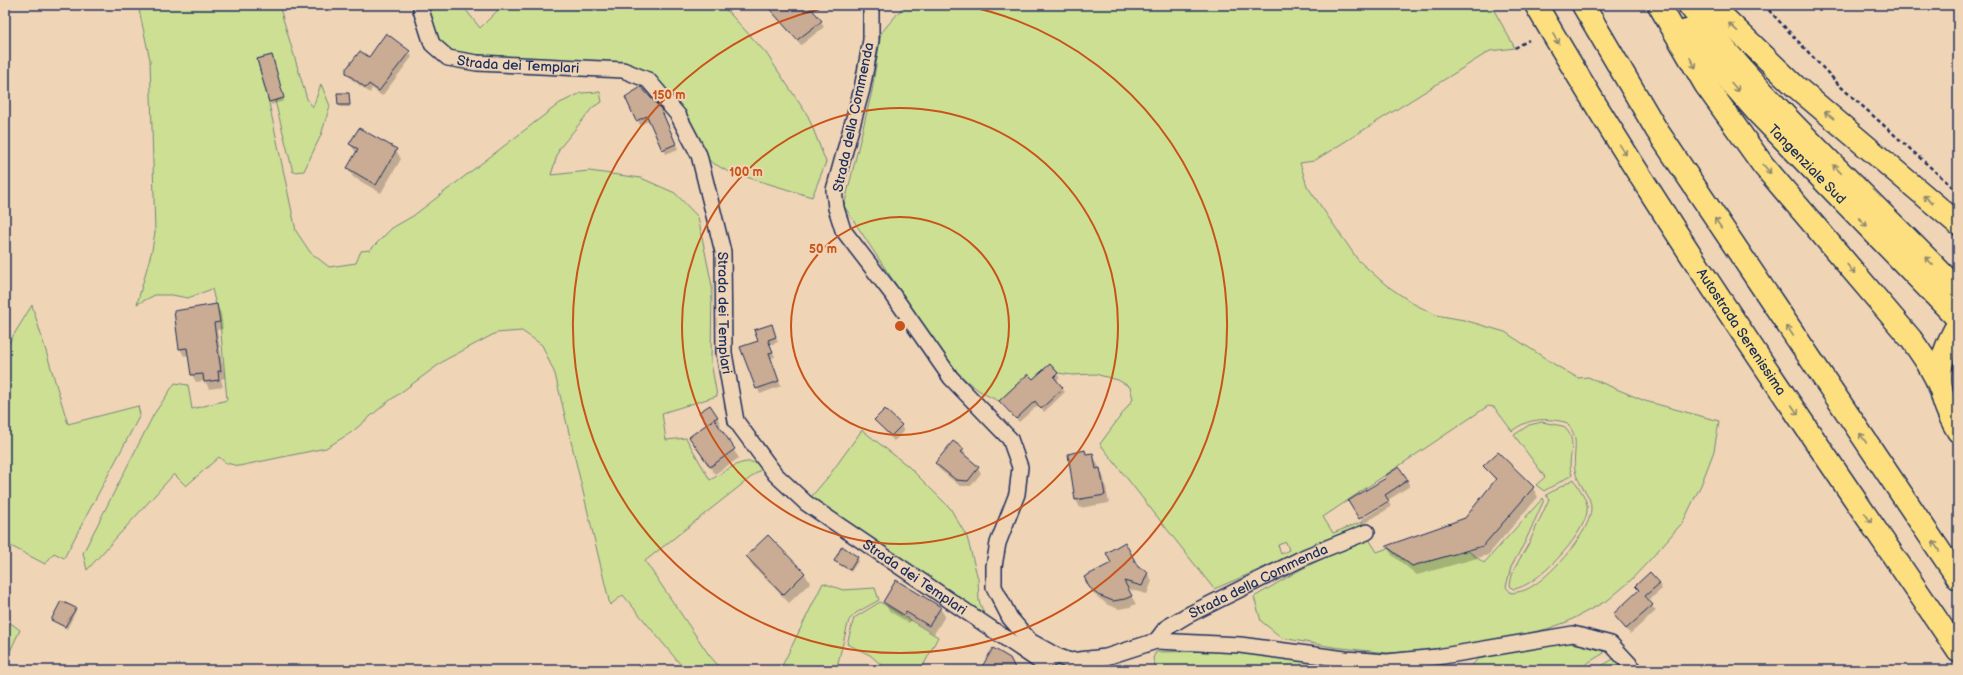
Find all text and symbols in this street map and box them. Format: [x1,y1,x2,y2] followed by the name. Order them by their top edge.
[1728,23,1738,32] one-way arrow
[1552,33,1560,45] one-way arrow
[829,41,878,193] street label: Strada della Commenda
[456,52,580,77] street label: Strada dei Templari
[1689,57,1697,69] one-way arrow
[1730,81,1739,92] one-way arrow
[653,88,685,103] text: 150 m
[1824,111,1834,120] one-way arrow
[1765,121,1849,208] street label: Tangenziale Sud
[1619,144,1627,155] one-way arrow
[1763,164,1772,175] one-way arrow
[1832,164,1842,174] one-way arrow
[729,165,763,180] text: 100 m
[1923,195,1933,204] one-way arrow
[1858,217,1868,226] one-way arrow
[1714,218,1722,229] one-way arrow
[809,242,837,257] text: 50 m
[714,252,736,375] street label: Strada dei Templari
[1924,256,1934,266] one-way arrow
[1847,263,1856,274] one-way arrow
[1693,265,1790,399] street label: Autostrada Serenissima
[893,319,907,333] centre of rings
[1786,325,1795,336] one-way arrow
[1792,404,1800,416] one-way arrow
[1859,433,1867,444] one-way arrow
[1864,512,1872,523] one-way arrow
[859,536,970,619] street label: Strada dei Templari
[1186,541,1330,622] street label: Strada della Commenda
[1932,541,1940,552] one-way arrow

